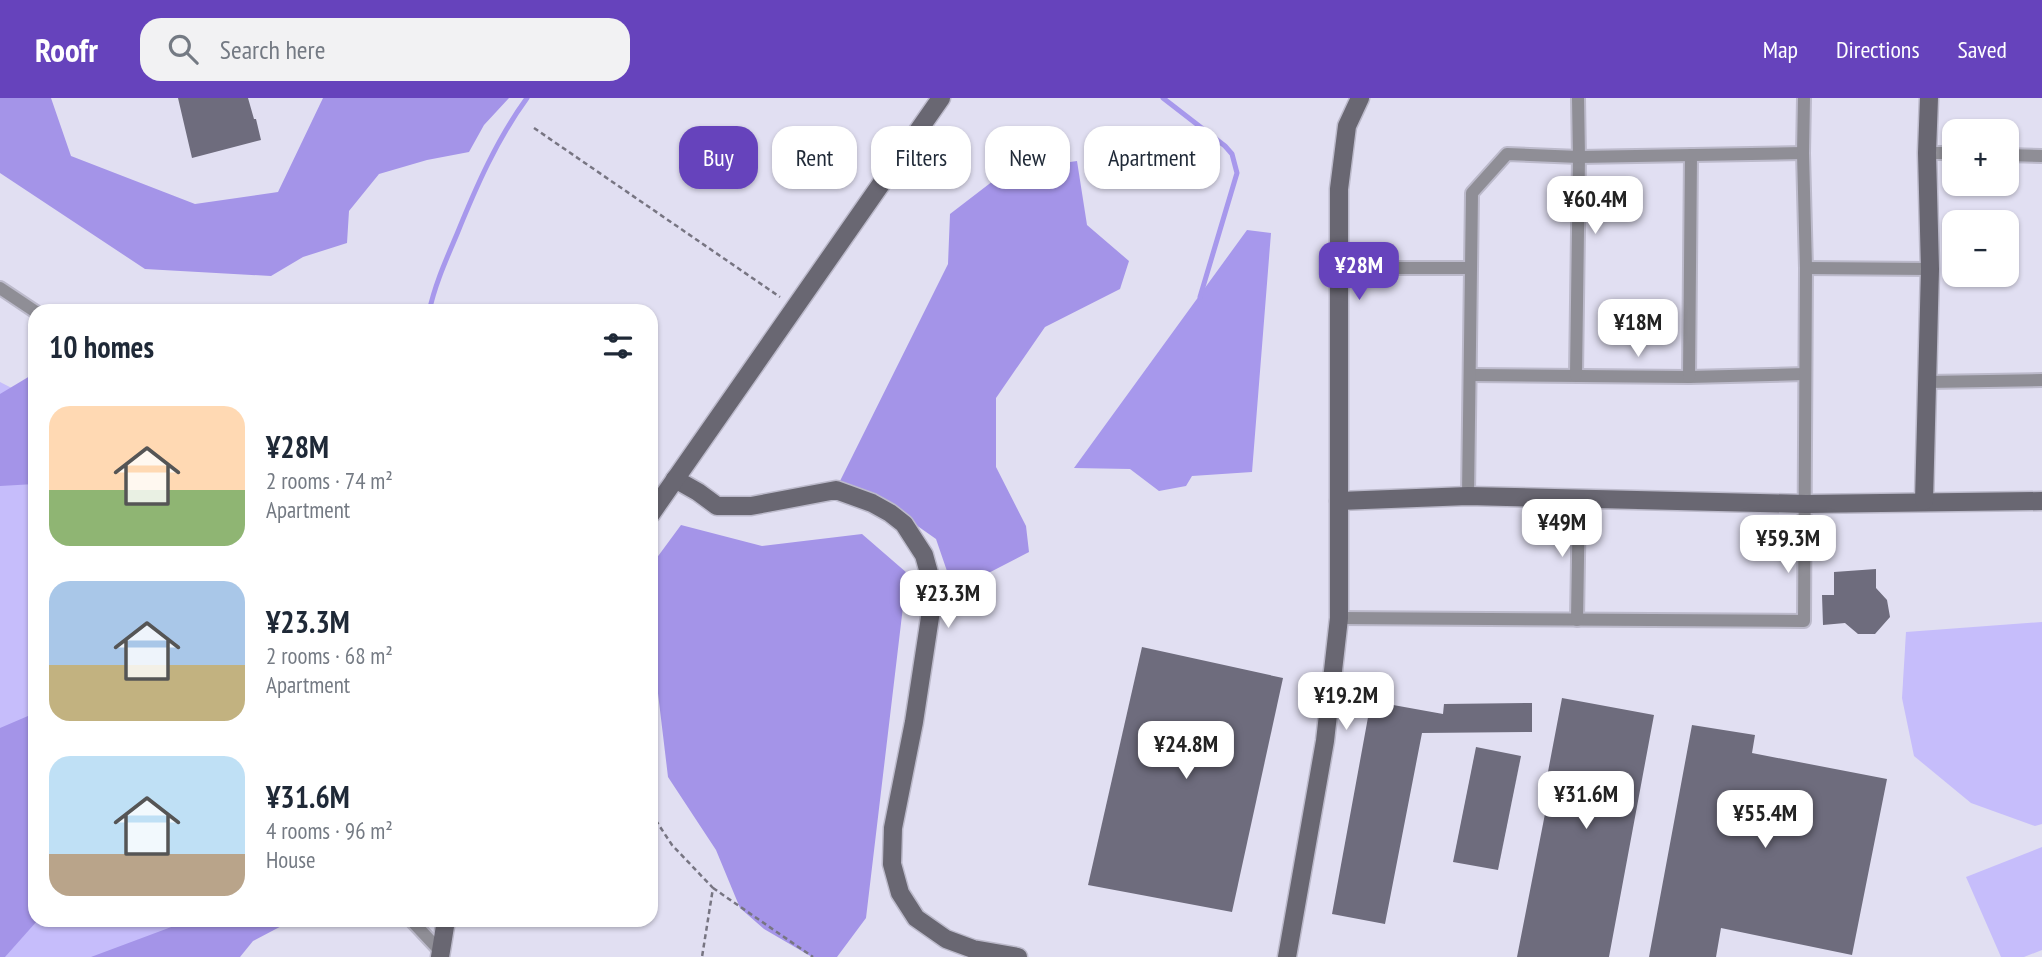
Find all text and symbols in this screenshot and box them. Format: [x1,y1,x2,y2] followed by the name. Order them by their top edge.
[140,18,630,81] search box
[35,28,98,71] text: Roofr
[164,30,202,68] icon: search
[220,33,325,66] text: Search here
[1763,34,1798,65] text: Map
[1836,34,1920,65] text: Directions
[1958,34,2007,65] text: Saved
[1942,119,2019,287] map controls
[1942,119,2019,196] button: +
[679,126,758,189] chip: Buy
[772,126,857,189] chip: Rent
[871,126,971,189] chip: Filters
[985,126,1070,189] chip: New
[1084,126,1220,189] chip: Apartment
[1538,176,1652,236] pin: ¥60.4M
[1563,184,1627,213] text: ¥60.4M
[1942,210,2019,287] button: −
[1318,242,1400,302] pin: ¥28M
[1335,250,1383,279] text: ¥28M
[1597,300,1679,359] pin: ¥18M
[1614,307,1662,336] text: ¥18M
[49,327,154,366] text: 10 homes
[599,327,637,365] icon: filters
[266,427,329,466] text: ¥28M
[105,434,189,518] icon: home
[266,466,393,495] text: 2 rooms · 74 m²
[266,495,350,524] text: Apartment
[1521,500,1603,559] pin: ¥49M
[1538,507,1586,536] text: ¥49M
[1731,516,1845,575] pin: ¥59.3M
[1756,523,1820,552] text: ¥59.3M
[891,570,1005,630] pin: ¥23.3M
[916,578,980,607] text: ¥23.3M
[266,602,350,641] text: ¥23.3M
[105,609,189,693] icon: home
[266,641,393,670] text: 2 rooms · 68 m²
[266,670,350,699] text: Apartment
[1289,672,1403,732] pin: ¥19.2M
[1314,680,1378,709] text: ¥19.2M
[1129,722,1243,781] pin: ¥24.8M
[1154,729,1218,758] text: ¥24.8M
[1529,772,1643,831] pin: ¥31.6M
[266,777,350,816] text: ¥31.6M
[1554,779,1618,808] text: ¥31.6M
[105,784,189,868] icon: home
[1708,790,1822,850] pin: ¥55.4M
[1733,798,1797,827] text: ¥55.4M
[266,816,393,845] text: 4 rooms · 96 m²
[266,845,316,874] text: House

